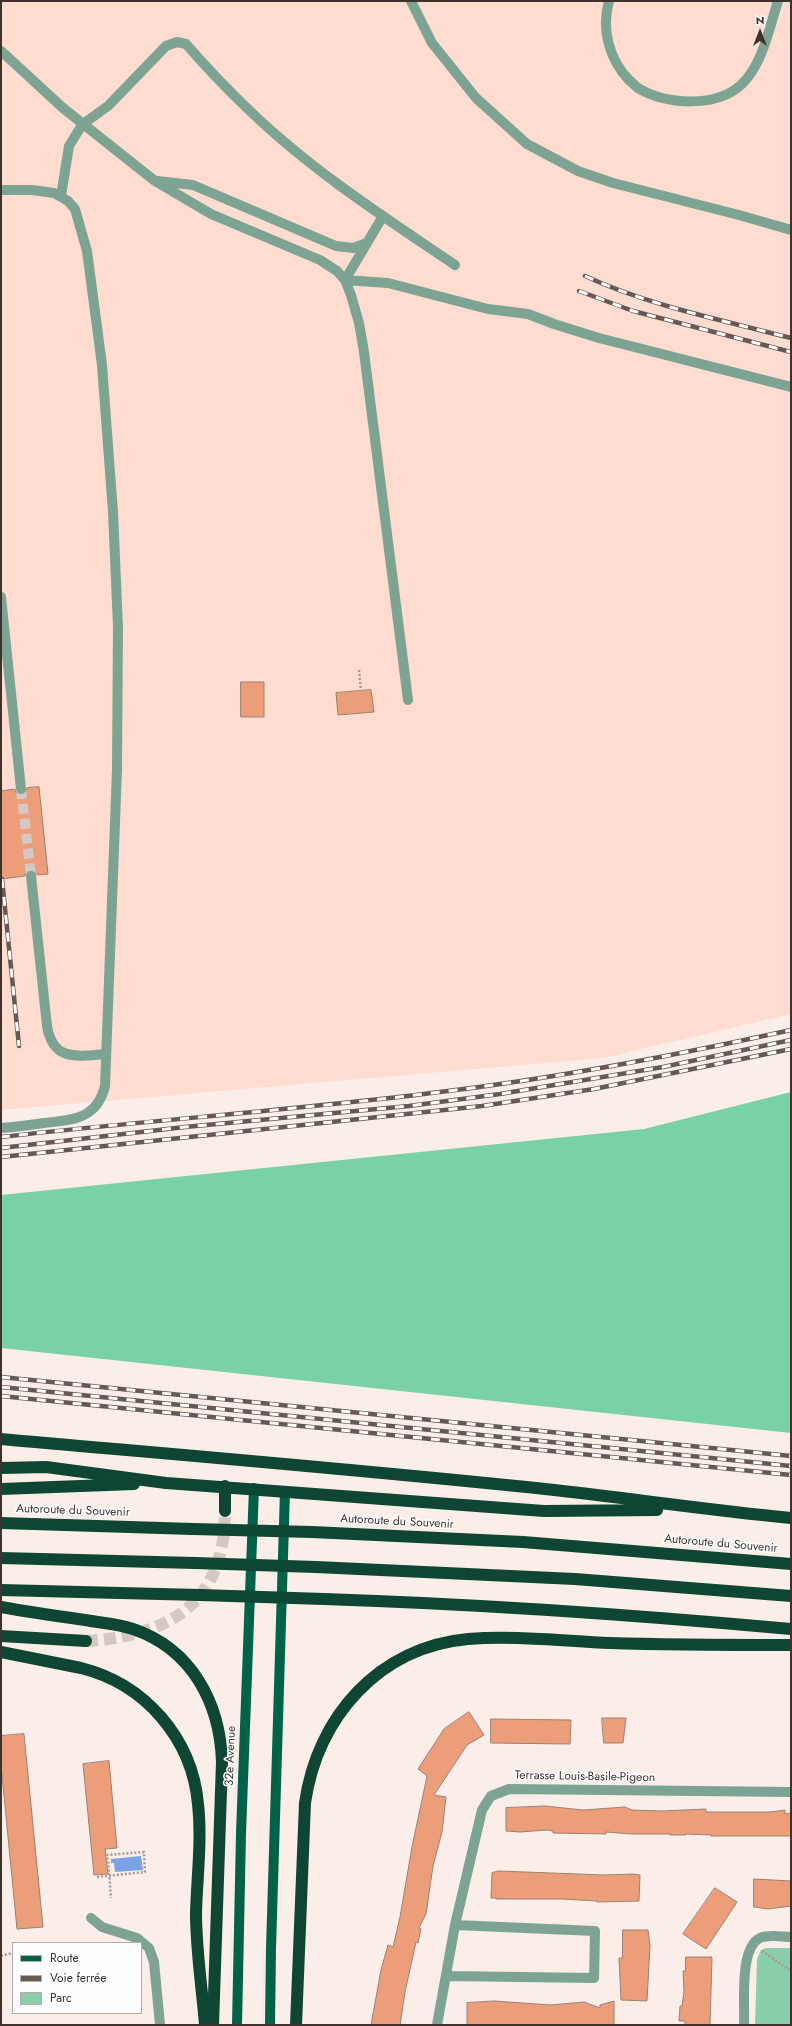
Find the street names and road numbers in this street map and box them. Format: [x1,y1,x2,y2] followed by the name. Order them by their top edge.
[16,1502,130,1520] street label: Autoroute du Souvenir
[340,1512,454,1532] street label: Autoroute du Souvenir
[664,1532,778,1556] street label: Autoroute du Souvenir
[223,1725,239,1787] street label: 32e Avenue
[515,1769,655,1785] street label: Terrasse Louis-Basile-Pigeon

